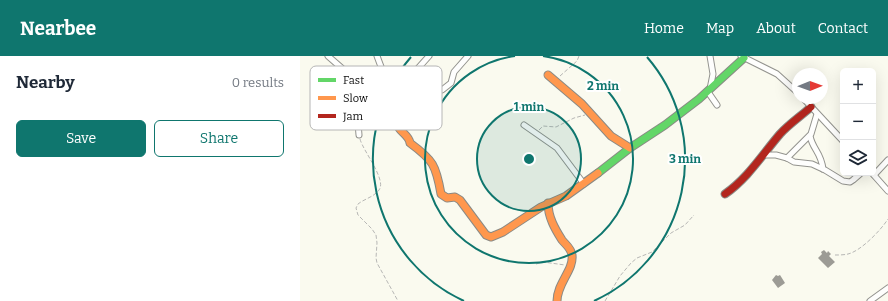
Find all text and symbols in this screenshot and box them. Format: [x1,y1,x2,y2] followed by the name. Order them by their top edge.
[20,17,96,40] text: Nearbee
[644,20,684,37] text: Home
[706,20,734,37] text: Map
[756,20,796,37] text: About
[818,20,868,37] text: Contact
[310,66,442,130] legend
[792,68,828,104] north arrow
[840,68,876,176] map controls
[840,68,876,104] button: +
[16,72,75,93] text: Nearby
[343,74,364,87] text: Fast
[232,75,284,90] text: 0 results
[587,79,619,93] text: 2 min
[343,92,368,105] text: Slow
[514,100,544,114] text: 1 min
[840,104,876,140] button: −
[342,110,363,123] text: Jam
[16,120,146,157] button: Save
[154,120,284,157] button: Share
[840,140,876,176] button: layers
[522,152,536,166] centre of rings
[669,152,701,166] text: 3 min

